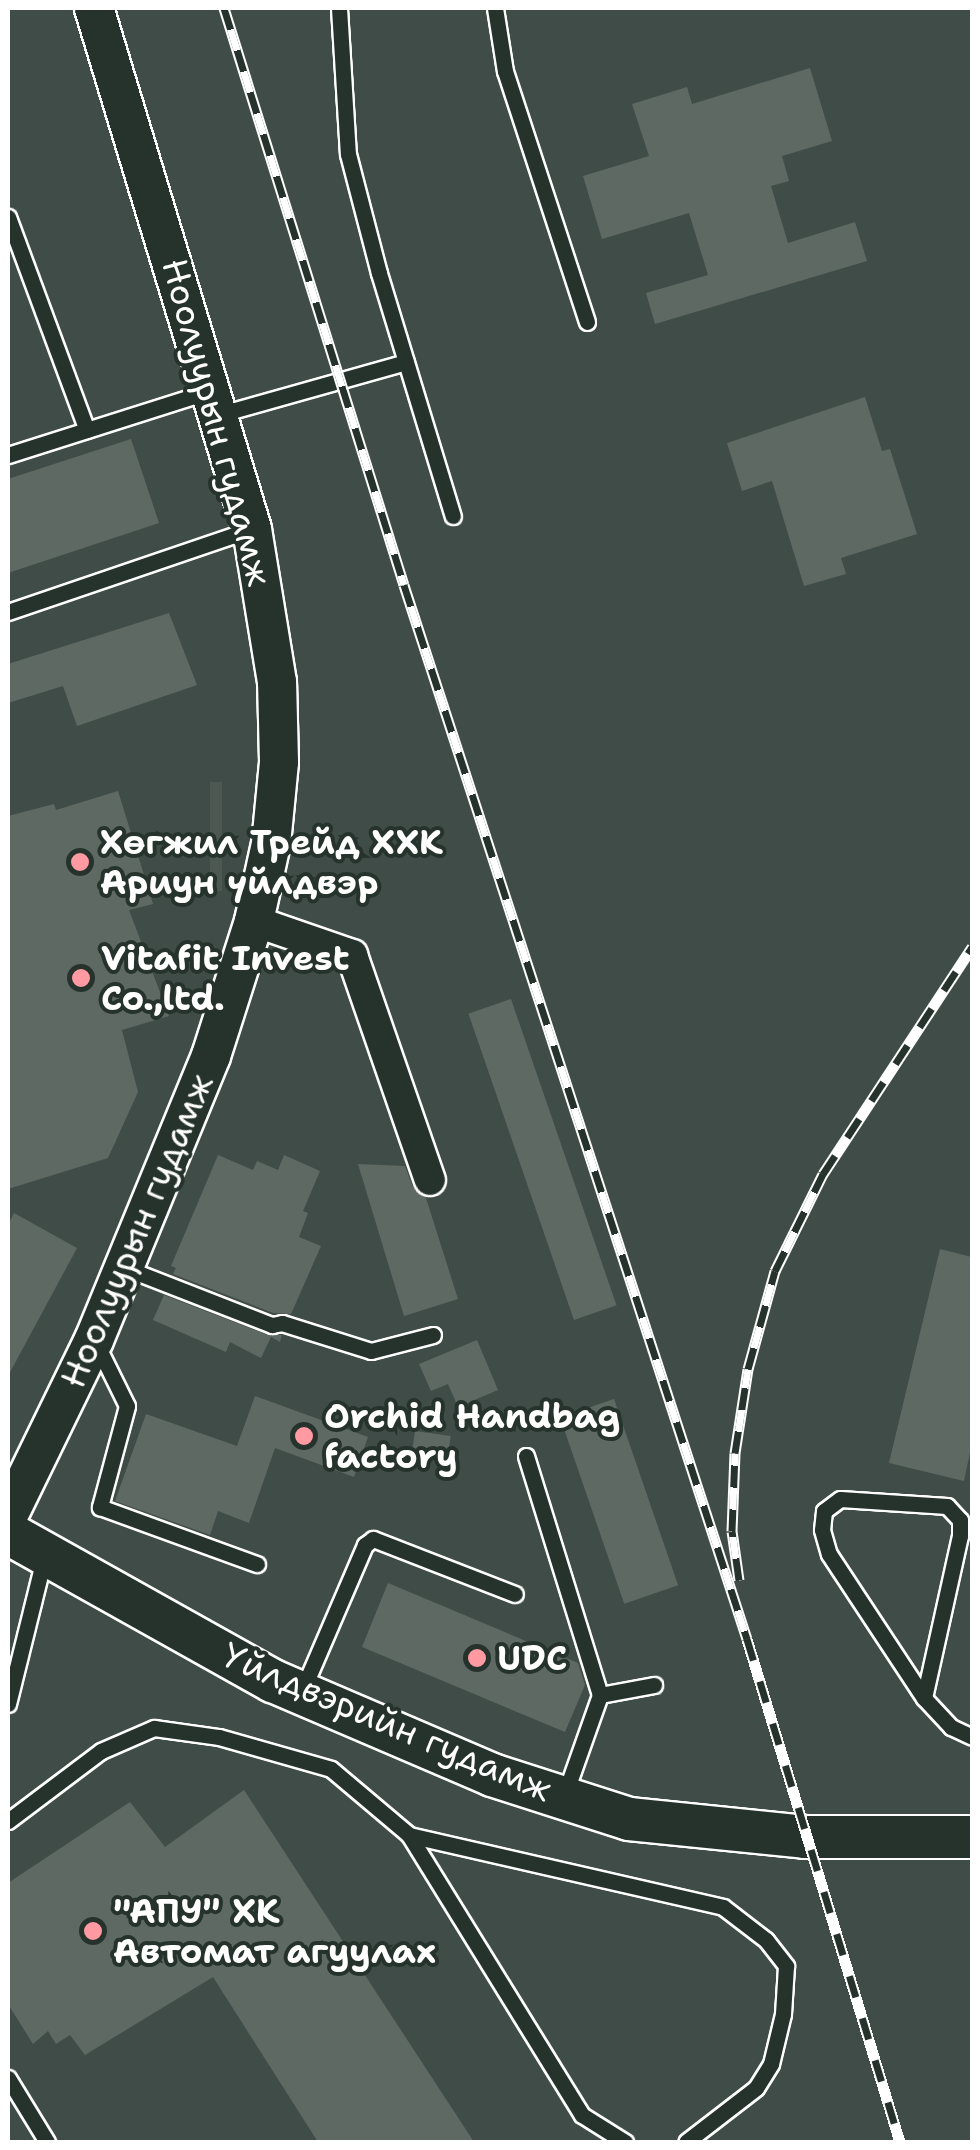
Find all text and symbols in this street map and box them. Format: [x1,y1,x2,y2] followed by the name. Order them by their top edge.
[153,254,281,590] street label: Ноолуурын гудамж
[100,821,443,903] place label: Хөгжил Трейд ХХК Ариун үйлдвэр
[69,851,91,873] marker: Хөгжил Трейд ХХК Ариун үйлдвэр
[101,937,349,1019] place label: Vitafit Invest Co.,ltd.
[70,967,92,989] marker: Vitafit Invest Co.,ltd.
[52,1068,222,1394] street label: Ноолуурын гудамж
[324,1395,620,1477] place label: Orchid Handbag factory
[293,1425,315,1447] marker: Orchid Handbag factory
[216,1634,558,1810] street label: Yйлдвэрийн гудамж
[497,1637,568,1679] place label: UDC
[466,1647,488,1669] marker: UDC
[113,1890,436,1972] place label: "АПУ" ХК Автомат агуулах
[82,1920,104,1942] marker: "АПУ" ХК Автомат агуулах

